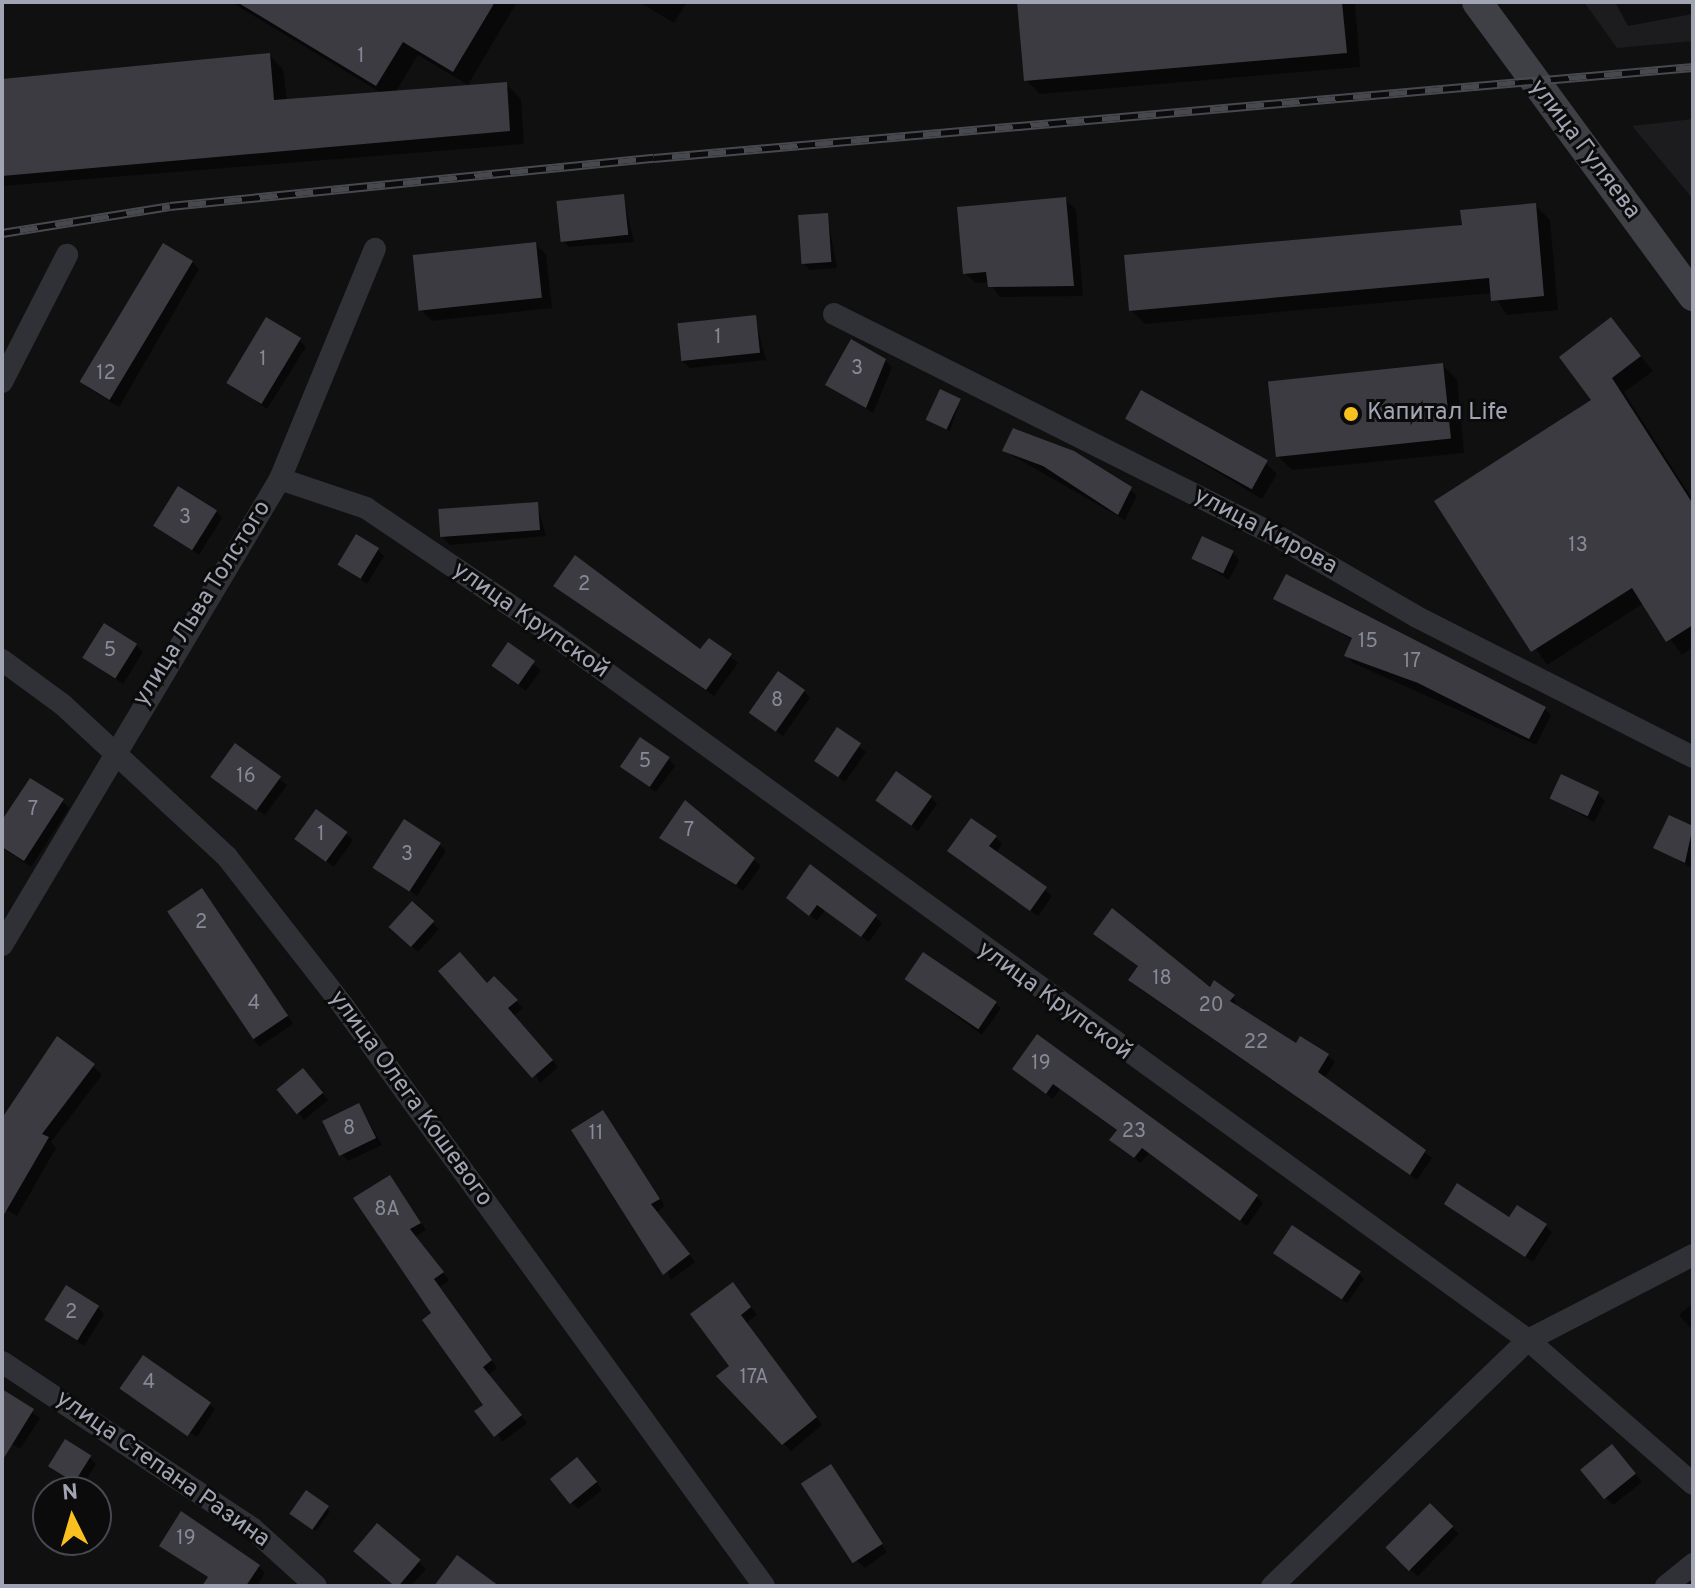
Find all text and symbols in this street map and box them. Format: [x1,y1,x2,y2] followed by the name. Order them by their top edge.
[357,45,365,69] house number: 1
[1522,75,1646,225] street label: улица Гуляева
[714,326,722,350] house number: 1
[259,348,267,372] house number: 1
[851,357,863,381] house number: 3
[96,362,116,386] house number: 12
[1367,400,1508,428] place label: Капитал Life
[1342,405,1360,423] marker: Капитал Life
[1188,482,1342,582] street label: улица Кирова
[128,495,278,713] street label: улица Льва Толстого
[179,506,191,530] house number: 3
[1568,534,1588,558] house number: 13
[446,556,614,686] street label: улица Крупской
[578,573,590,597] house number: 2
[1358,630,1378,654] house number: 15
[104,639,116,663] house number: 5
[1403,650,1421,674] house number: 17
[771,689,783,713] house number: 8
[639,750,651,774] house number: 5
[236,765,256,789] house number: 16
[28,798,38,822] house number: 7
[684,819,694,843] house number: 7
[317,823,325,847] house number: 1
[401,843,413,867] house number: 3
[195,911,207,935] house number: 2
[971,936,1137,1068] street label: улица Крупской
[1152,967,1172,991] house number: 18
[322,985,498,1213] street label: улица Олега Кошевого
[248,992,260,1016] house number: 4
[1198,994,1224,1018] house number: 20
[1244,1031,1268,1055] house number: 22
[1031,1052,1051,1076] house number: 19
[343,1117,355,1141] house number: 8
[1122,1120,1146,1144] house number: 23
[589,1122,603,1146] house number: 11
[374,1198,400,1222] house number: 8А
[65,1301,77,1325] house number: 2
[739,1366,769,1390] house number: 17А
[143,1371,155,1395] house number: 4
[49,1385,275,1555] street label: улица Степана Разина
[32,1476,112,1556] north arrow
[61,1479,79,1508] text: N
[176,1527,196,1551] house number: 19

